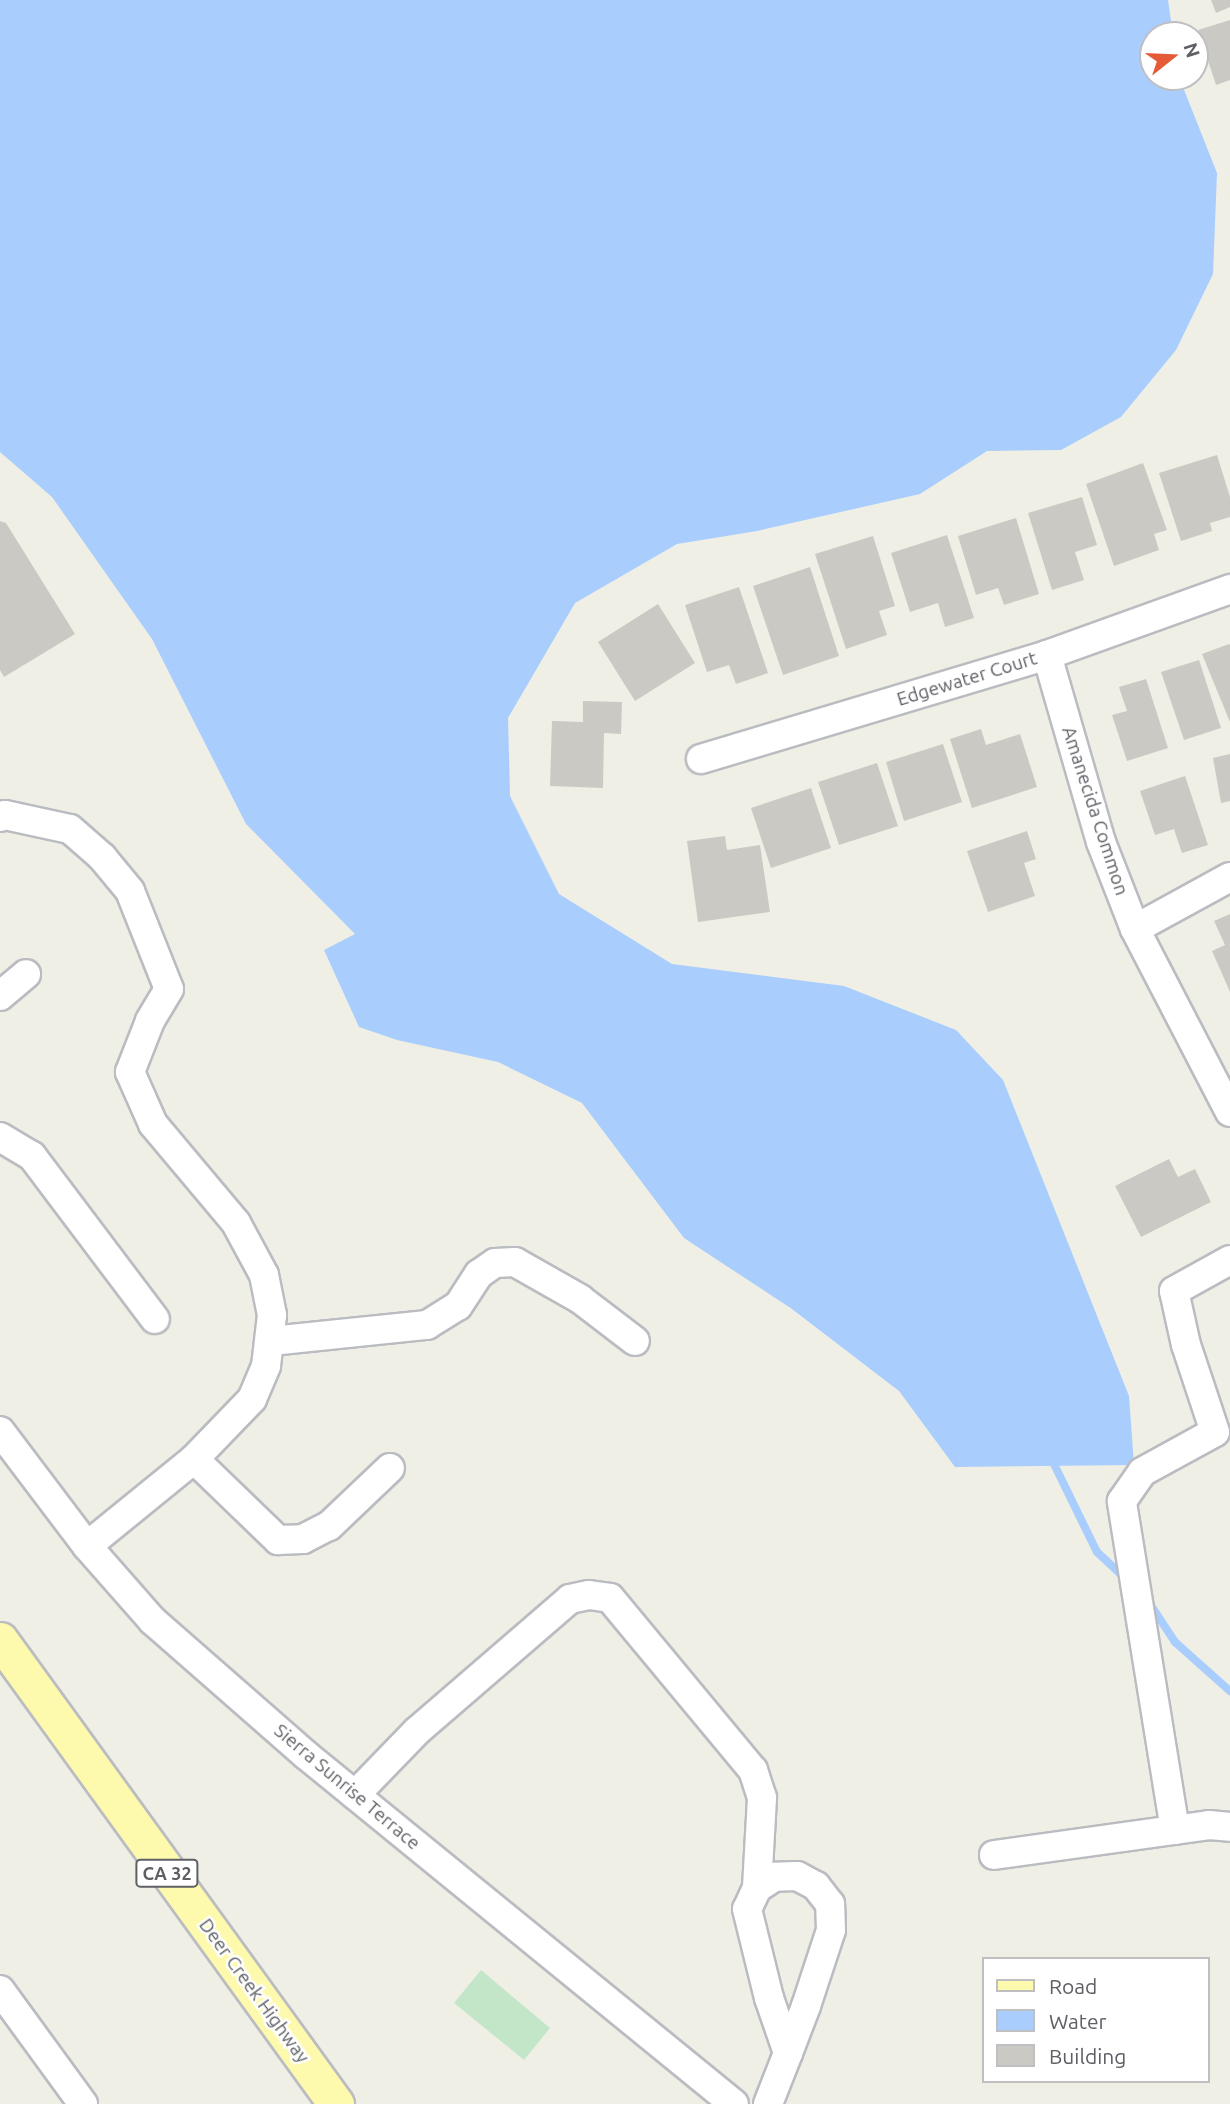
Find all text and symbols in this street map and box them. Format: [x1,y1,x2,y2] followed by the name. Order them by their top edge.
[1139,21,1209,91] north arrow
[1179,40,1205,60] text: N
[894,647,1040,711] street label: Edgewater Court
[1057,724,1133,898] street label: Amanecida Common
[269,1719,425,1855] street label: Sierra Sunrise Terrace
[134,1858,200,1887] road number: CA 32
[194,1914,314,2068] street label: Deer Creek Highway
[982,1957,1209,2083] legend
[1049,1974,1097,1998] text: Road
[1049,2009,1107,2033] text: Water
[1049,2044,1126,2068] text: Building

